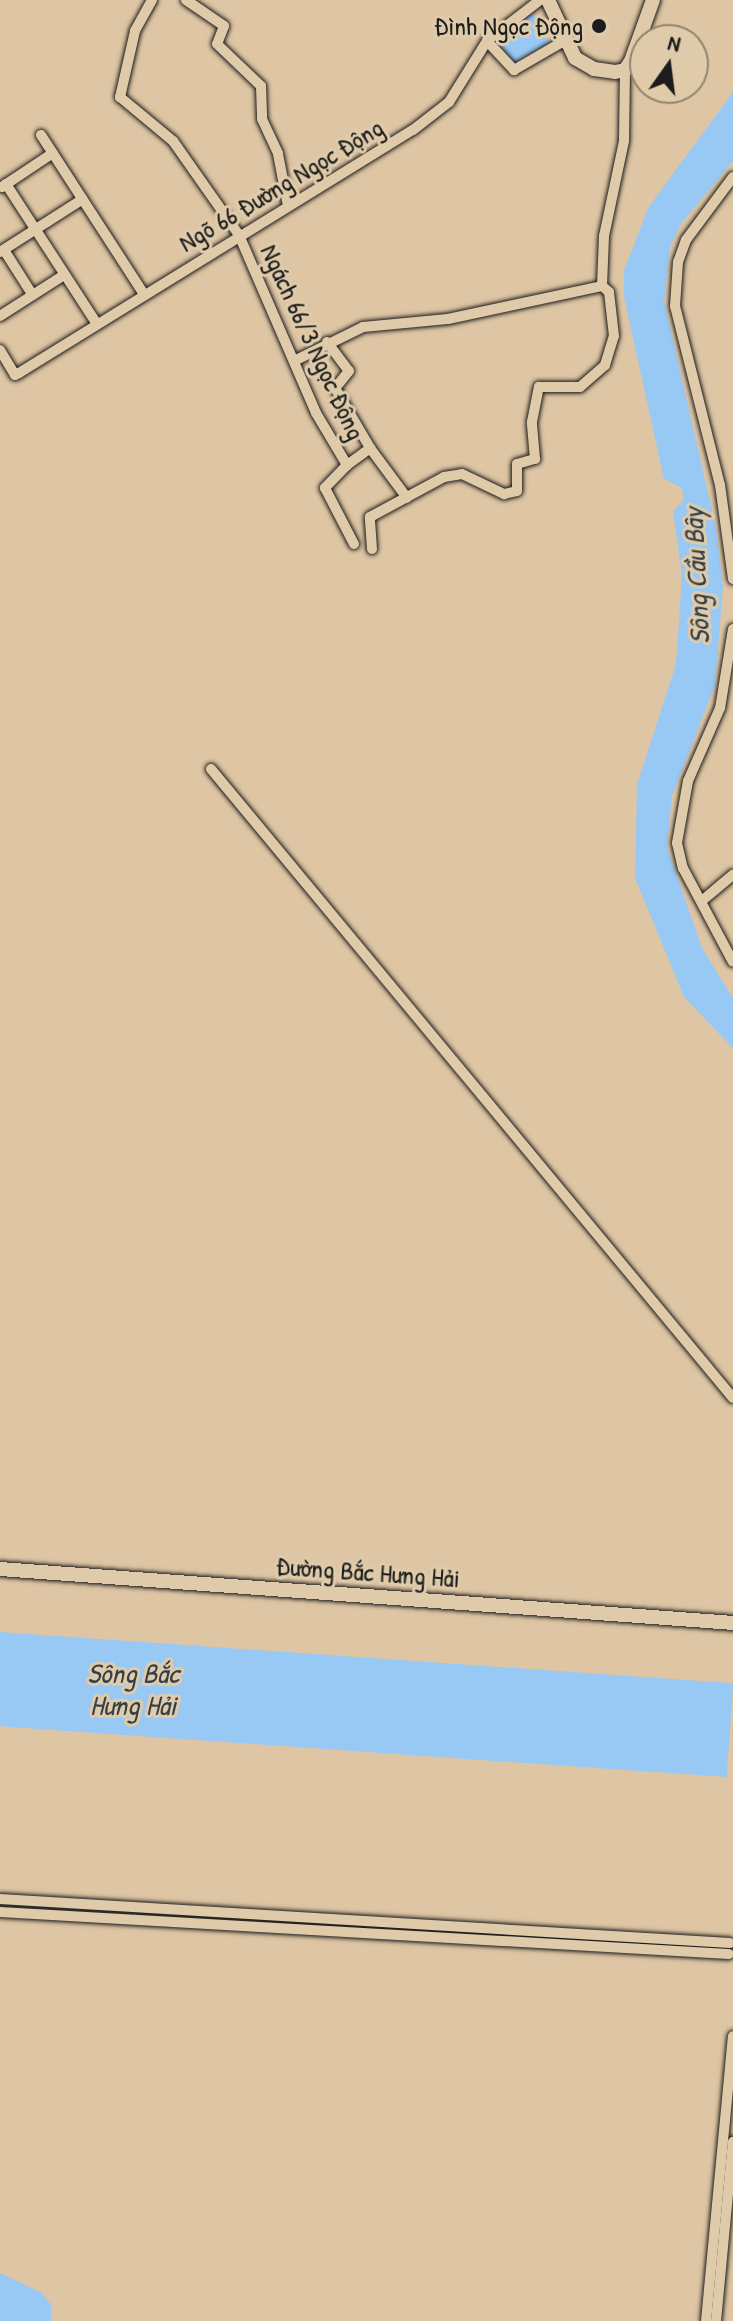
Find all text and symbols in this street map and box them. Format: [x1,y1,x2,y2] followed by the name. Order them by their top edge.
[434,10,583,42] place label: Đình Ngọc Động
[590,17,608,35] marker: Đình Ngọc Động
[629,24,709,104] north arrow
[665,27,684,59] text: N
[173,112,389,258] street label: Ngõ 66 Đường Ngọc Động
[254,239,372,445] street label: Ngách 66/3 Ngọc Động
[676,507,716,645] water label: Sông Cầu Bây
[275,1550,461,1594] street label: Đường Bắc Hưng Hải
[87,1656,179,1722] water label: Sông Bắc Hưng Hải

